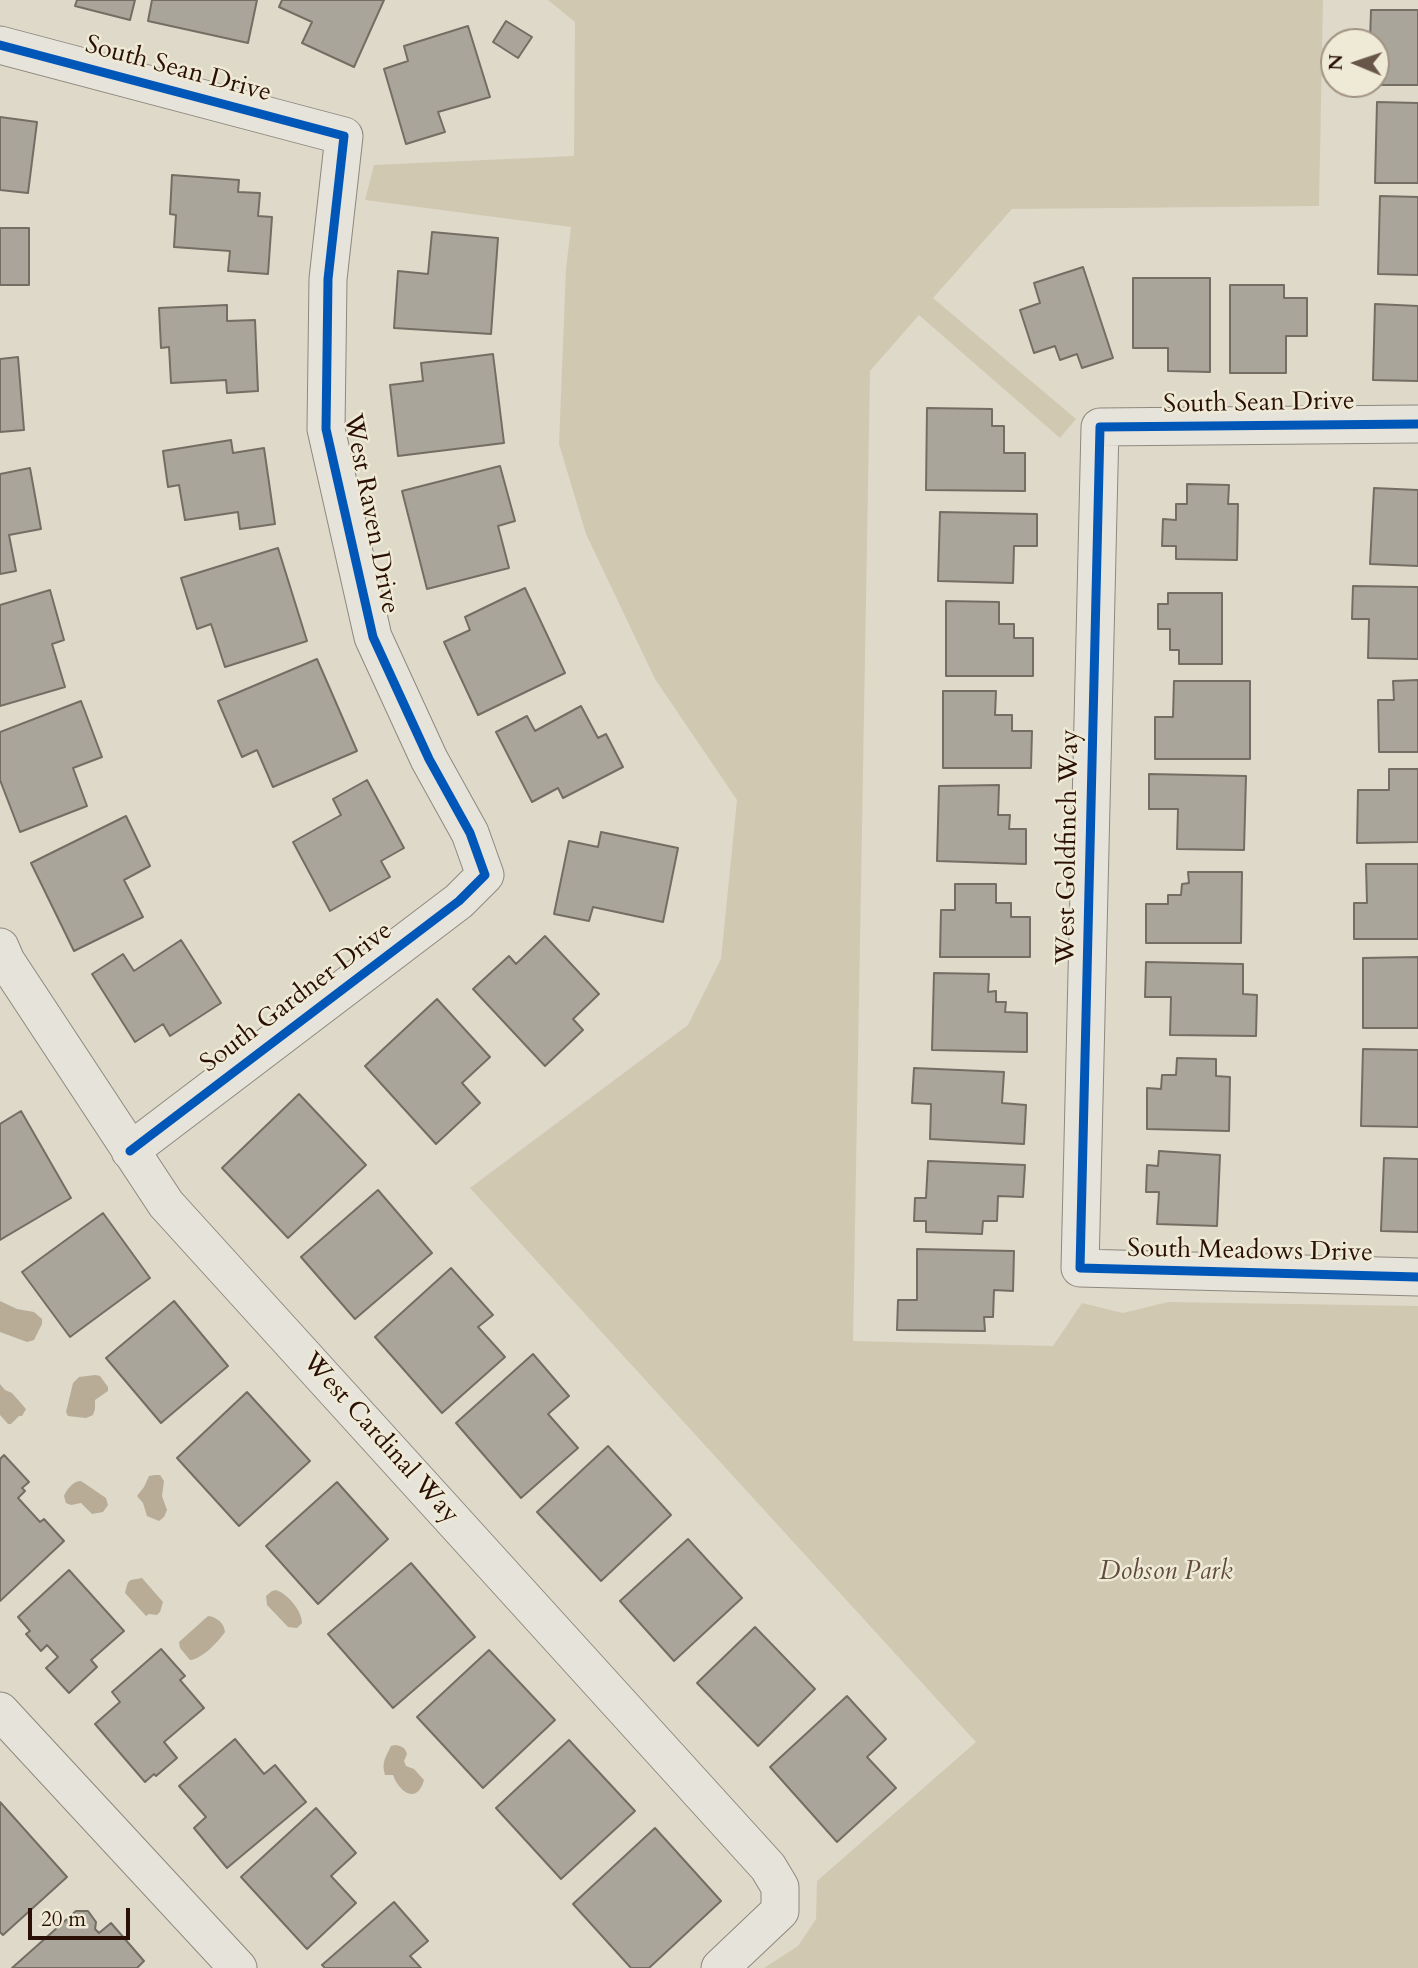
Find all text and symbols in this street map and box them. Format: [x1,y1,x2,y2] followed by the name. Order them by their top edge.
[1320,28,1390,98] north arrow
[81,30,275,110] street label: South Sean Drive
[1323,54,1349,71] text: N
[1163,387,1355,421] street label: South Sean Drive
[335,411,405,617] street label: West Raven Drive
[1051,729,1087,965] street label: West Goldfinch Way
[195,916,399,1080] street label: South Gardner Drive
[1127,1234,1373,1270] street label: South Meadows Drive
[295,1347,465,1531] street label: West Cardinal Way
[1099,1557,1233,1589] park label: Dobson Park
[32,1895,133,1939] scale bar
[41,1905,86,1934] text: 20 m

